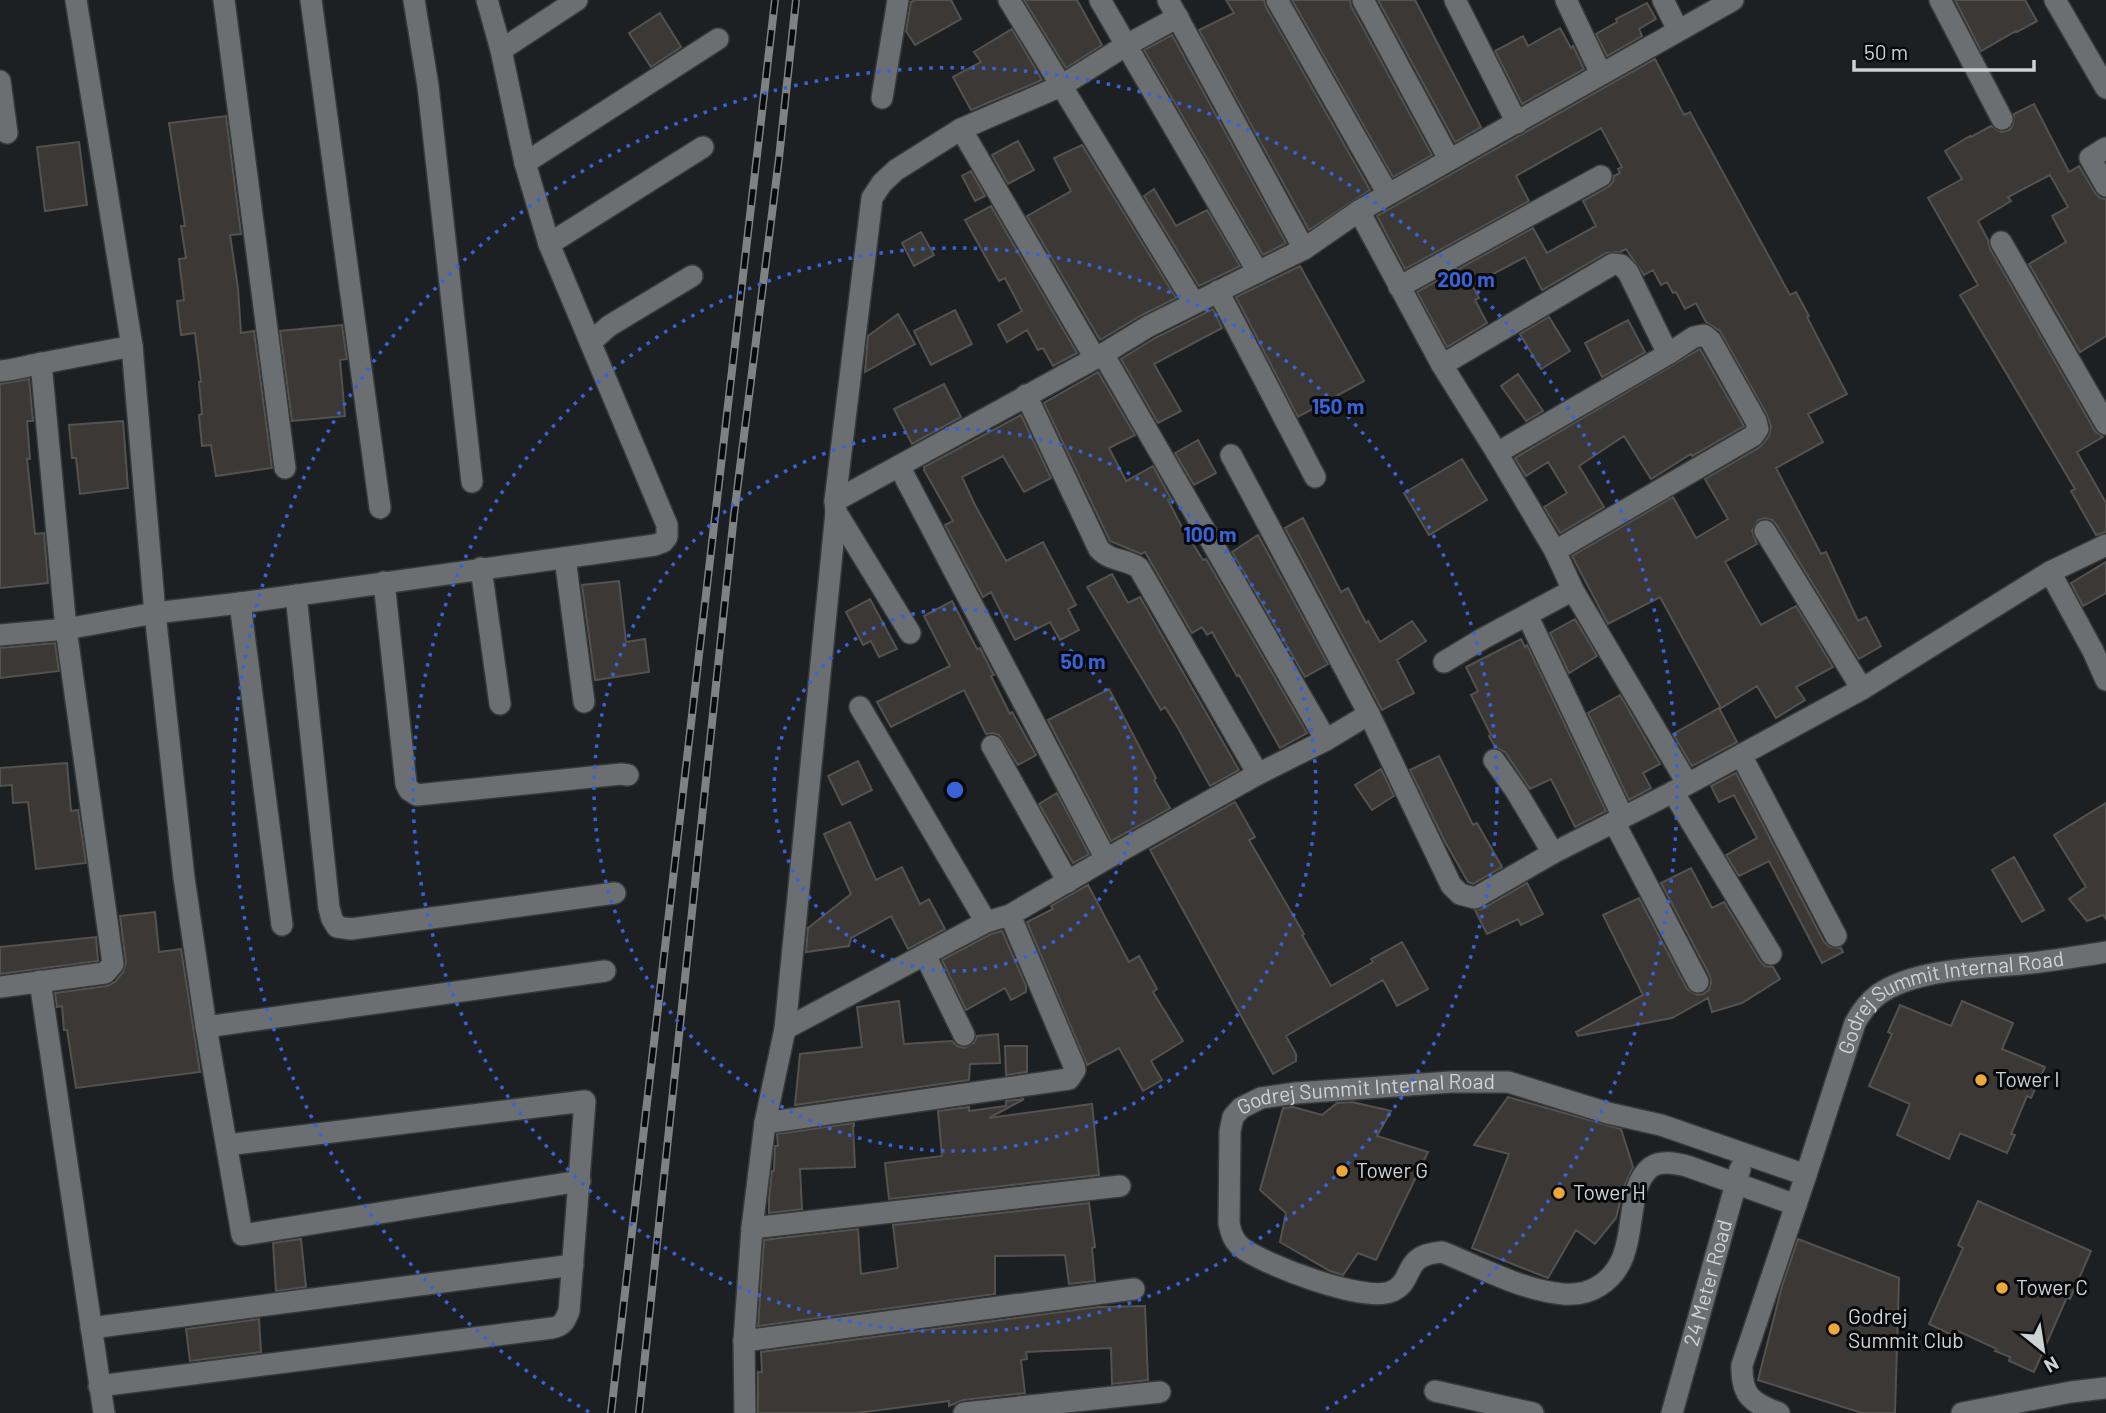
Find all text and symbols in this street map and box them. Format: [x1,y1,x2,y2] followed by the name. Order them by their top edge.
[1854,28,2034,72] scale bar
[1864,39,1908,64] text: 50 m
[1437,266,1495,291] text: 200 m
[1312,393,1364,418] text: 150 m
[1183,521,1237,546] text: 100 m
[1060,648,1106,673] text: 50 m
[943,778,967,802] centre of rings
[1832,945,2065,1057] street label: Godrej Summit Internal Road
[1995,1066,2060,1091] place label: Tower I
[1232,1068,1495,1119] street label: Godrej Summit Internal Road
[1973,1072,1989,1088] marker: Tower I
[1356,1157,1428,1182] place label: Tower G
[1334,1163,1350,1179] marker: Tower G
[1573,1179,1646,1204] place label: Tower H
[1551,1185,1567,1201] marker: Tower H
[1677,1217,1736,1349] street label: 24 Meter Road
[2016,1274,2088,1299] place label: Tower C
[1994,1280,2010,1296] marker: Tower C
[1848,1303,1964,1352] place label: Godrej Summit Club
[2008,1315,2078,1385] north arrow
[1826,1321,1842,1337] marker: Godrej Summit Club
[2041,1352,2063,1378] text: N

